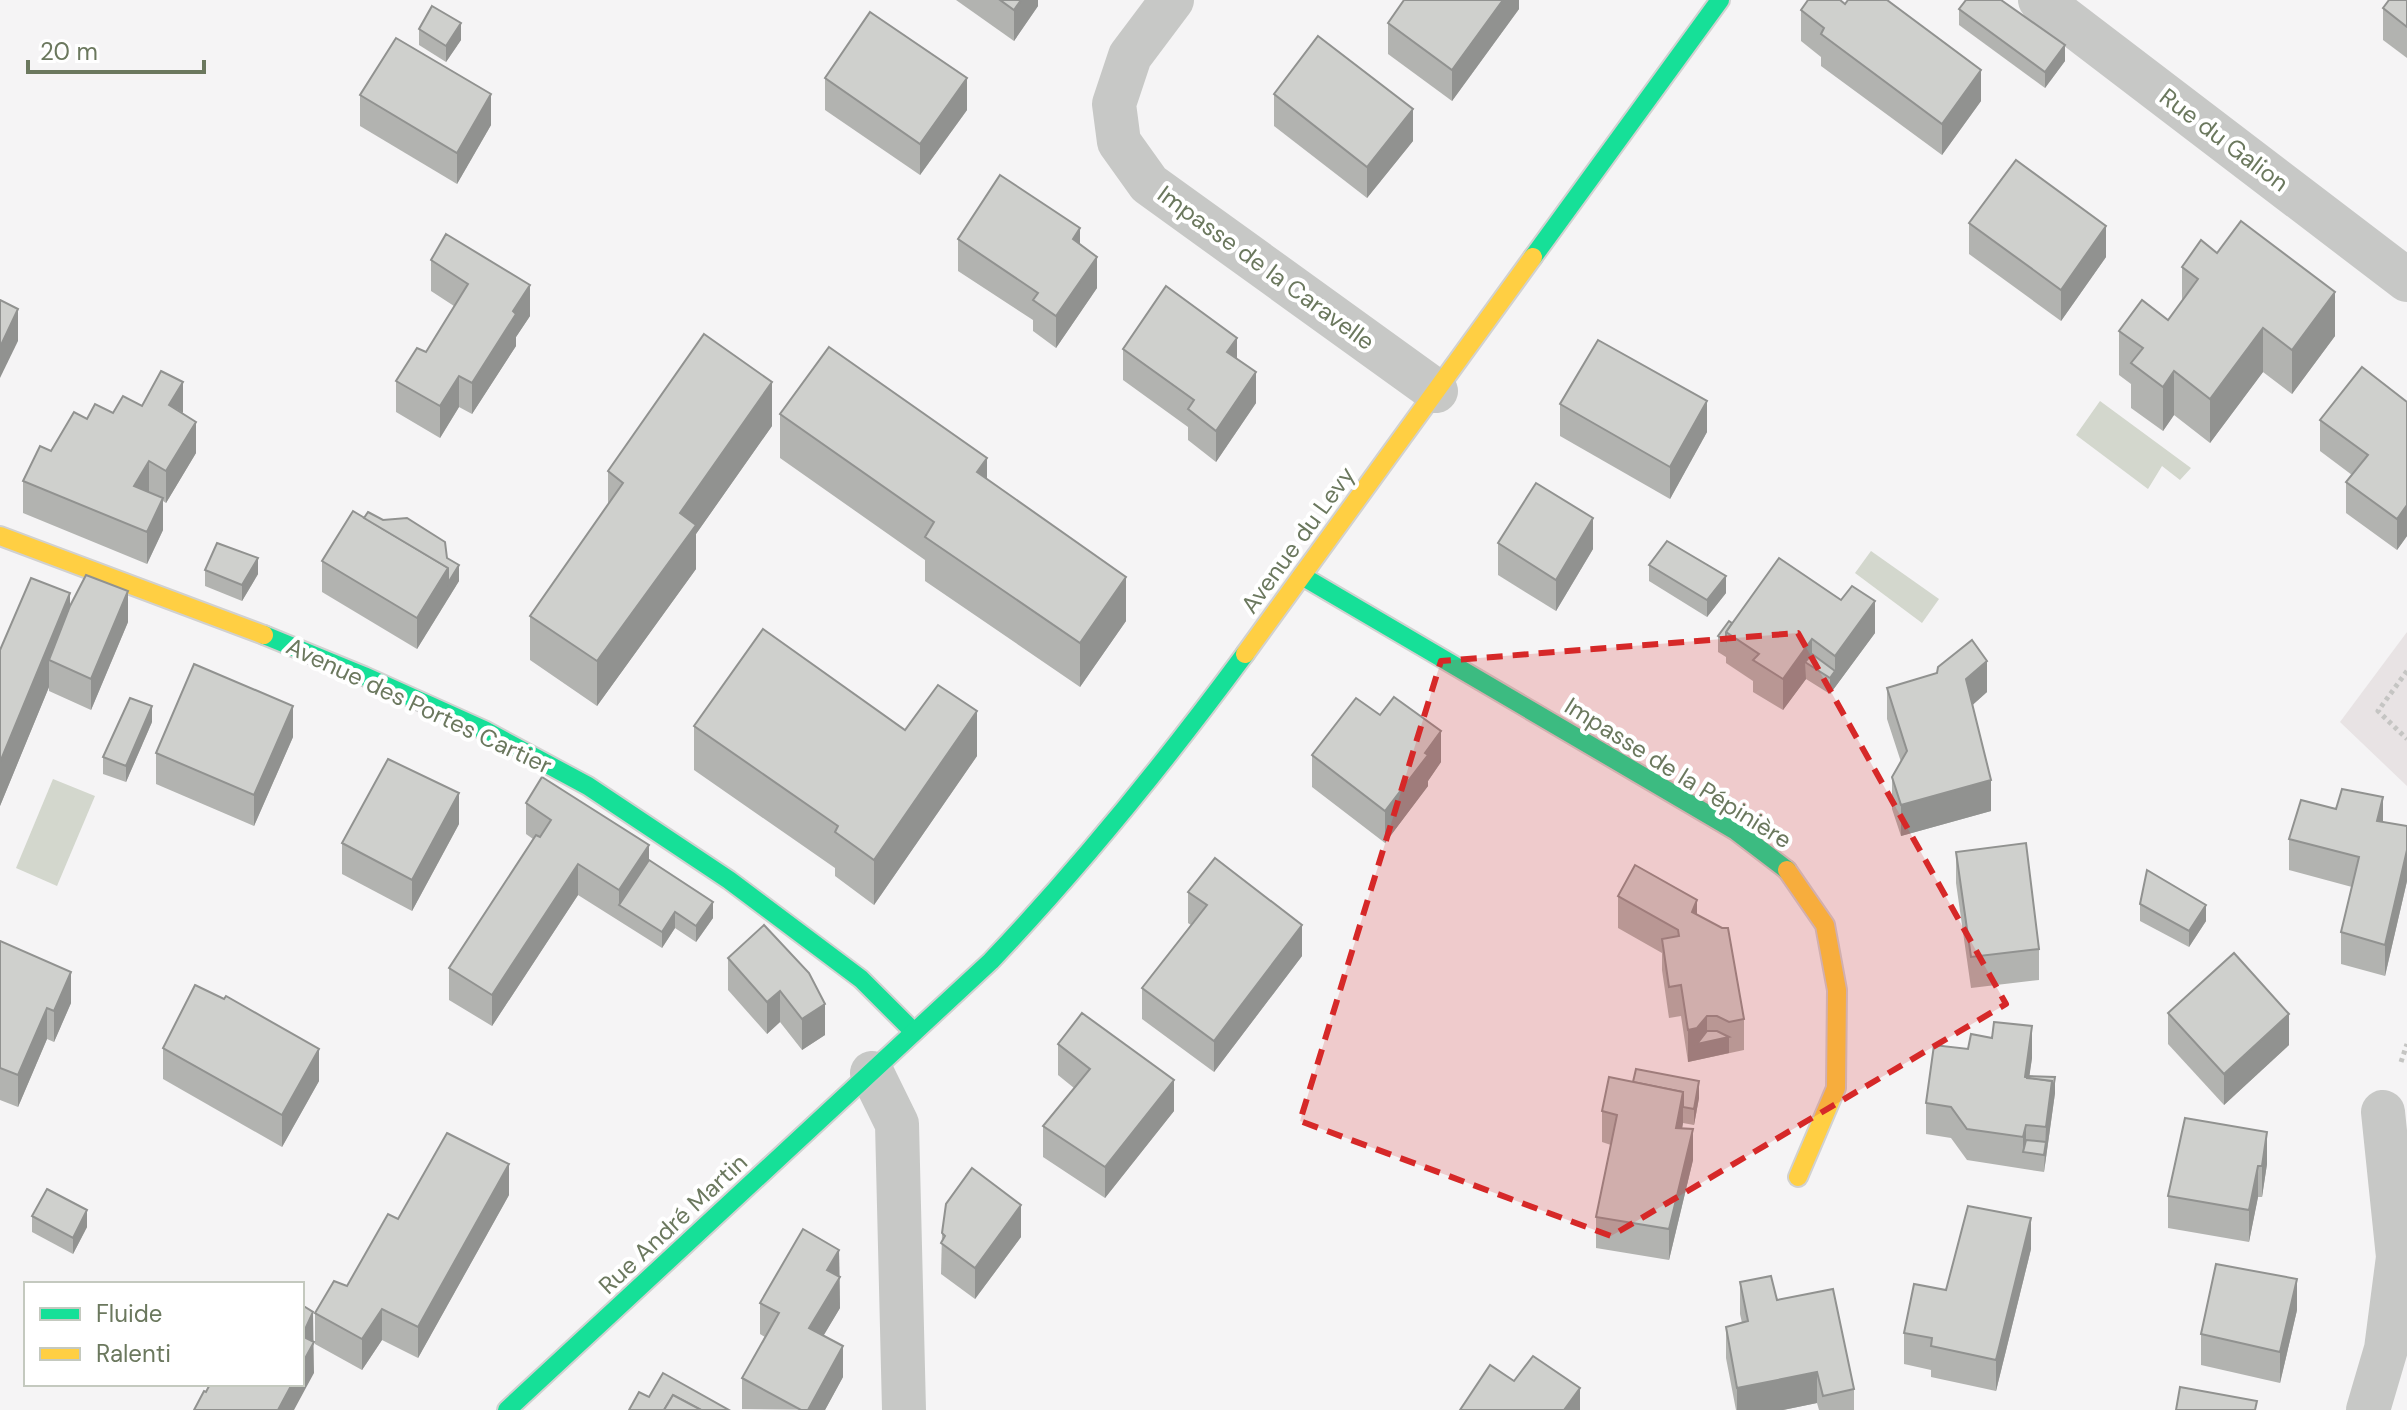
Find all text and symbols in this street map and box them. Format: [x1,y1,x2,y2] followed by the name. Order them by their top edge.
[28,24,204,74] scale bar
[40,36,98,67] text: 20 m
[2154,81,2295,198] street label: Rue du Galion
[1152,178,1381,357] street label: Impasse de la Caravelle
[1234,460,1361,619] street label: Avenue du Levy
[282,630,557,781] street label: Avenue des Portes Cartier
[1559,690,1798,855] street label: Impasse de la Pépinière
[592,1147,754,1301] street label: Rue André Martin
[24,1282,304,1386] legend
[96,1298,162,1329] text: Fluide
[96,1338,171,1369] text: Ralenti

